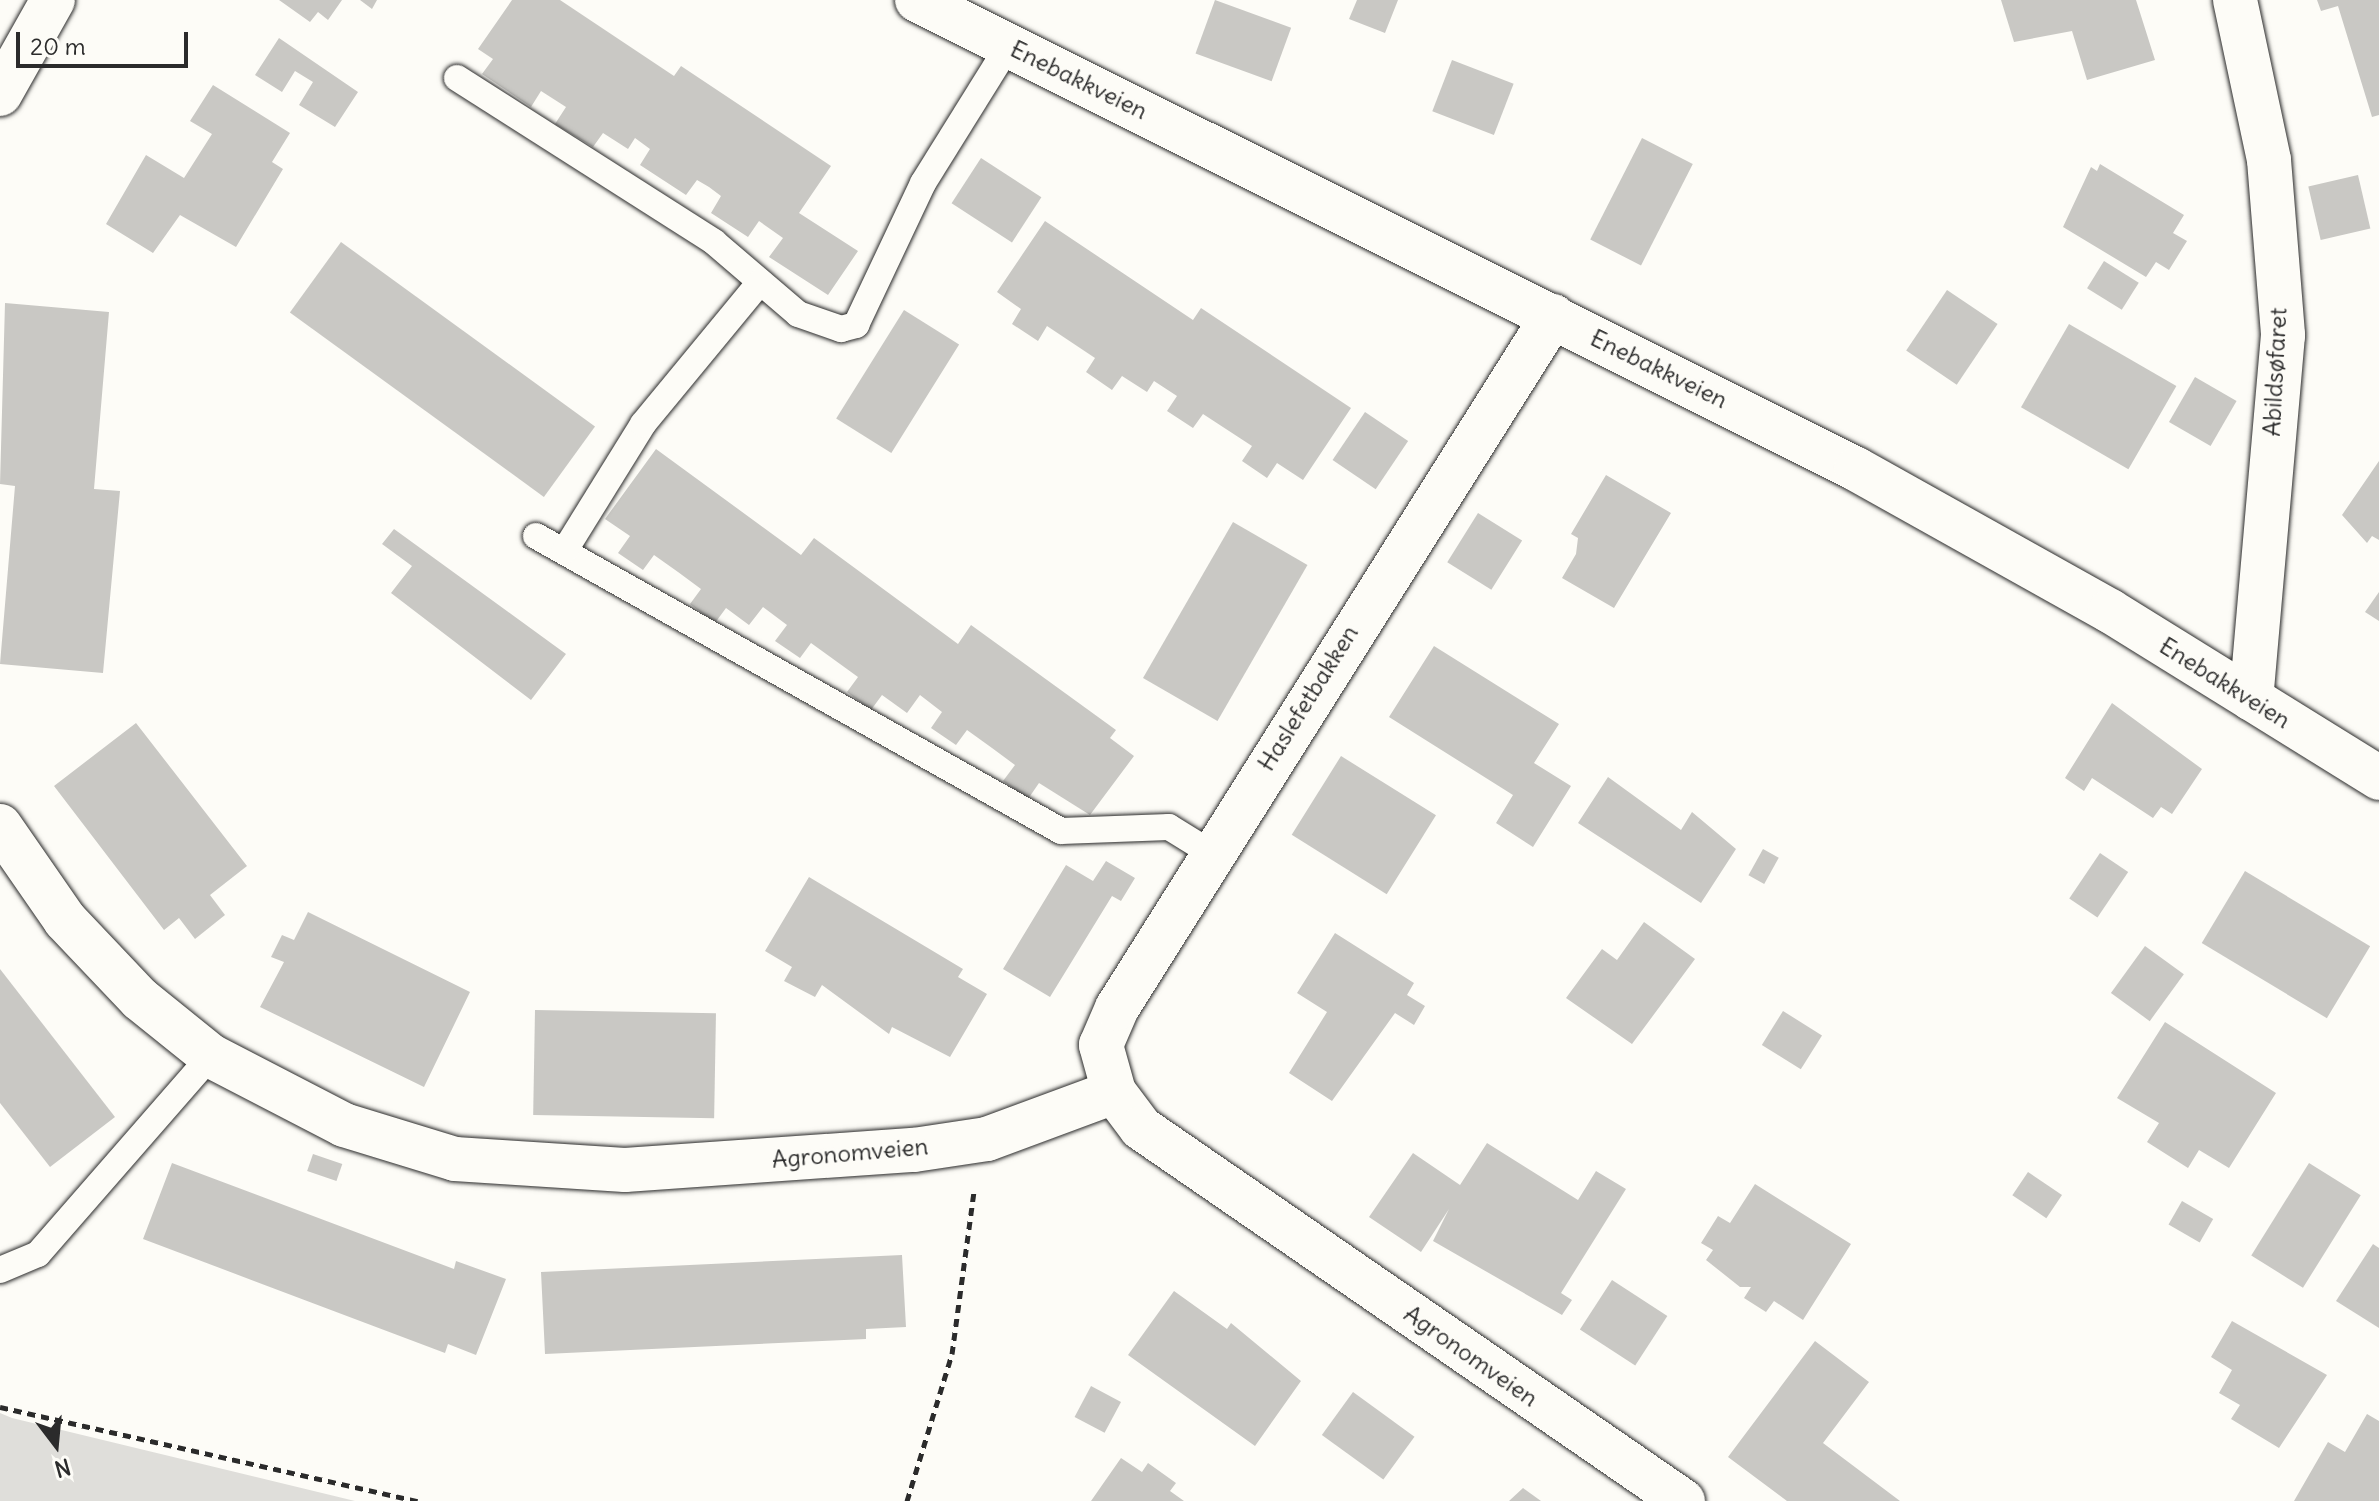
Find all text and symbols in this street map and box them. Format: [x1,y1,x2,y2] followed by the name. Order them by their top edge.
[20,16,192,66] scale bar
[30,31,86,61] text: 20 m
[1006,34,1152,126] street label: Enebakkveien
[2257,307,2293,437] street label: Abildsøfaret
[1586,323,1732,415] street label: Enebakkveien
[1252,620,1364,776] street label: Haslefetbakken
[2154,631,2296,735] street label: Enebakkveien
[771,1132,929,1174] street label: Agronomveien
[1398,1299,1544,1413] street label: Agronomveien
[16,1405,96,1485] north arrow
[51,1453,74,1484] text: N

